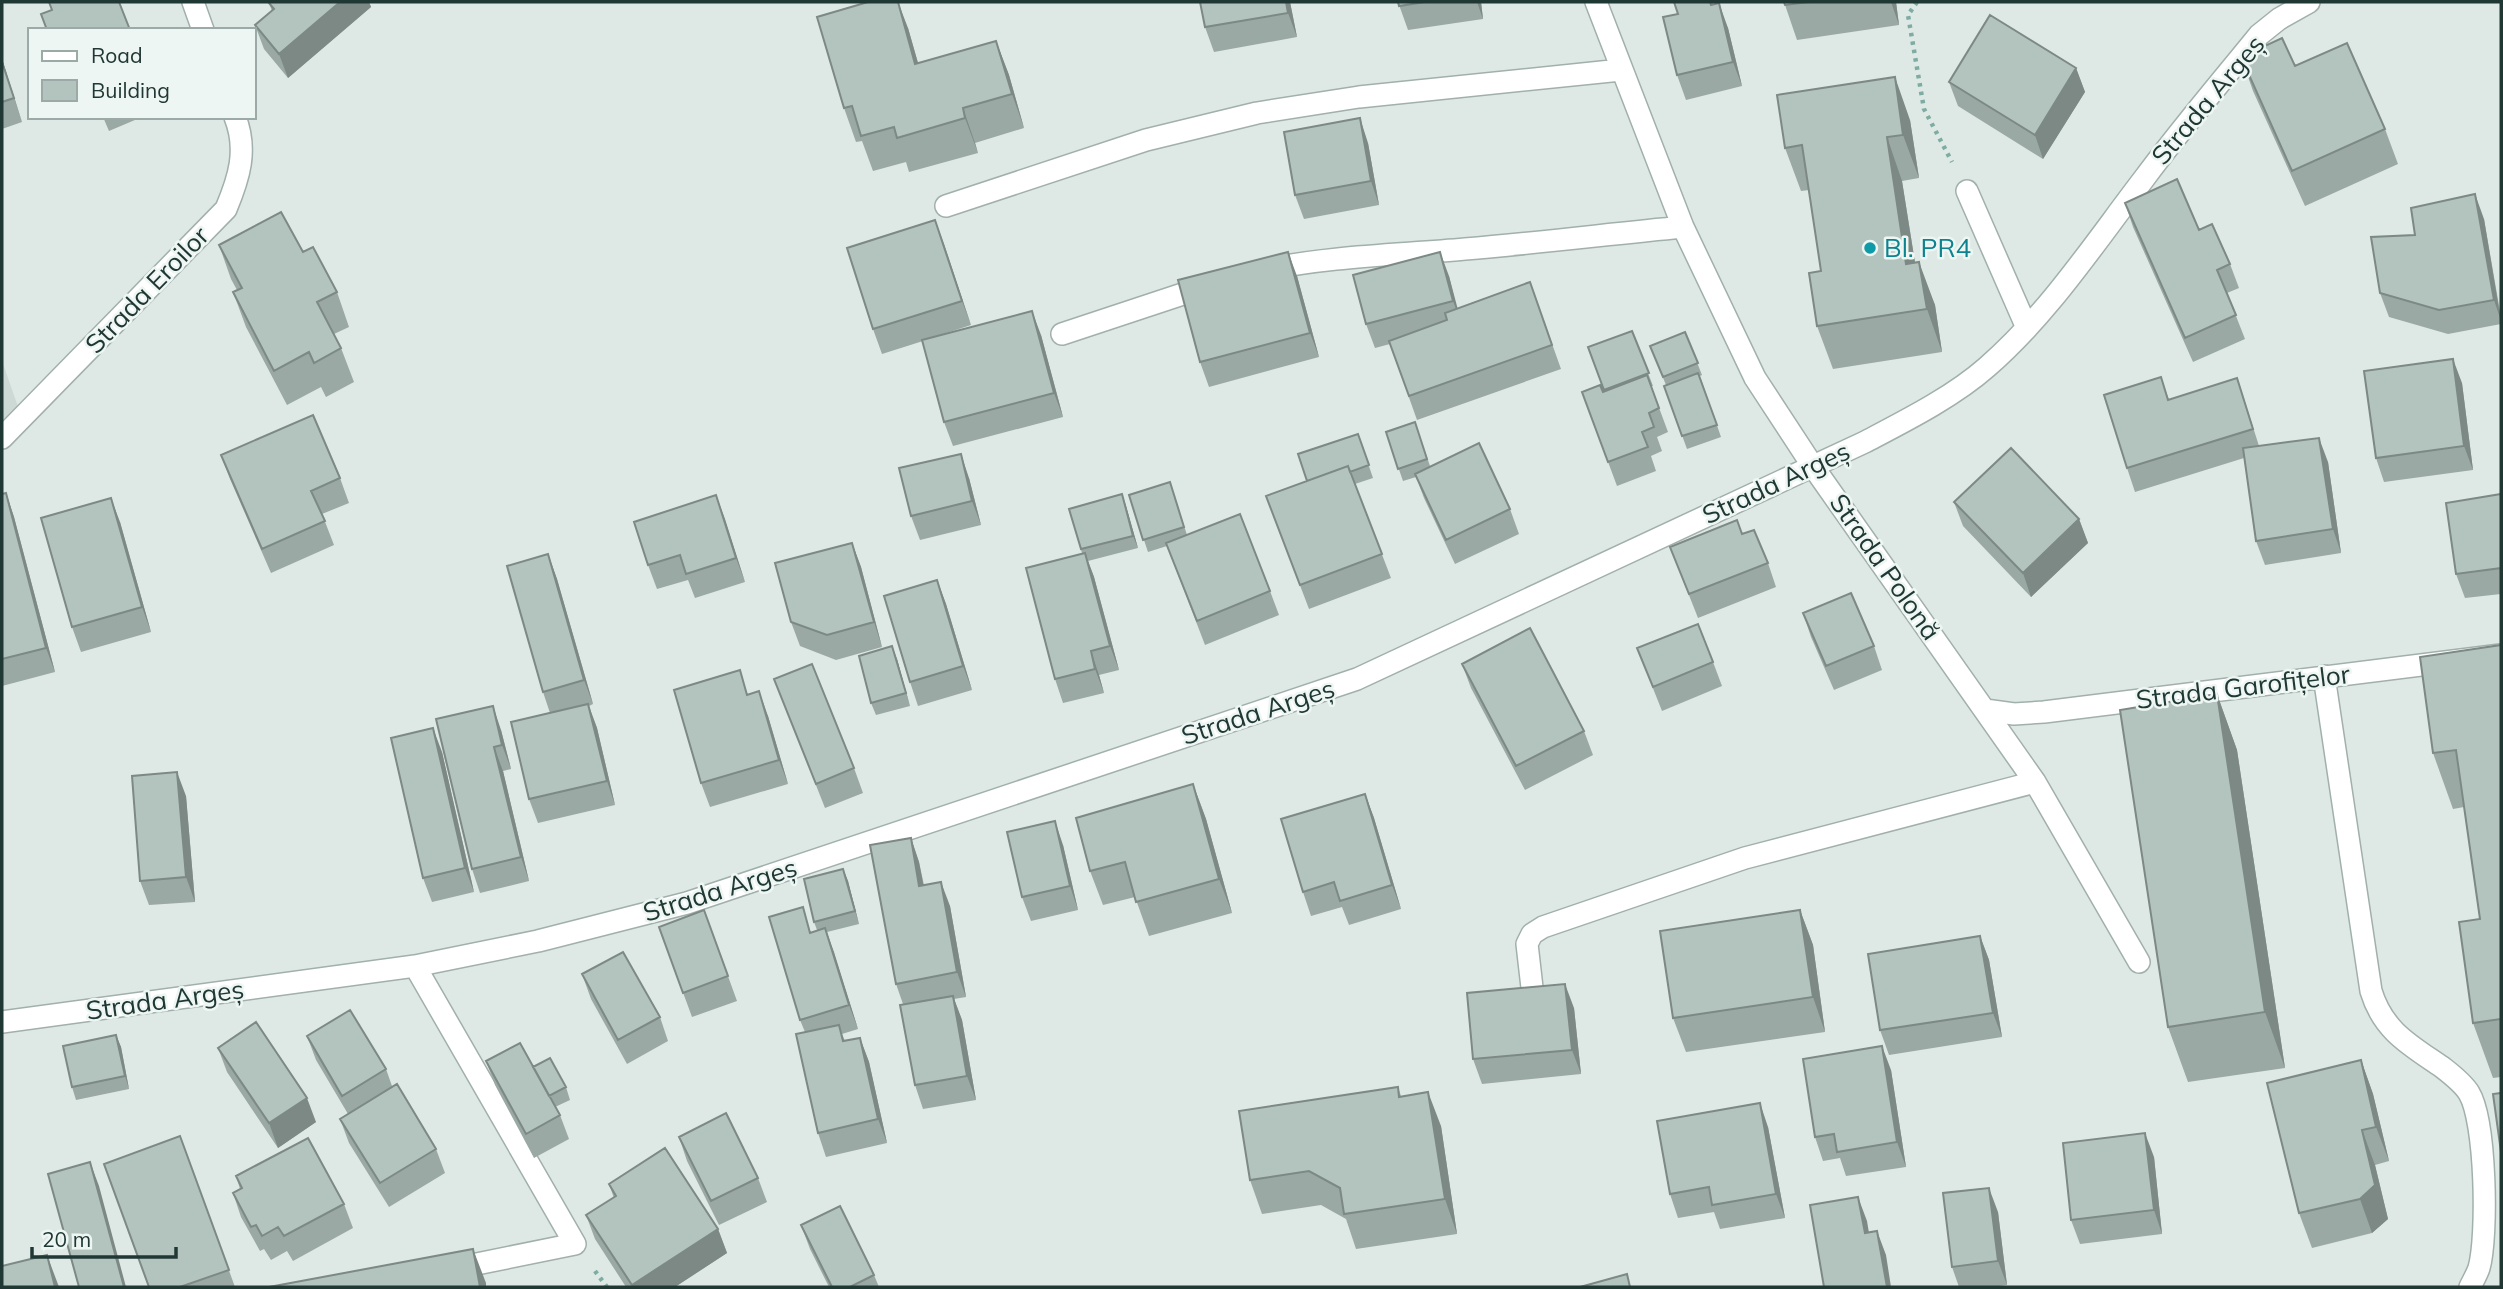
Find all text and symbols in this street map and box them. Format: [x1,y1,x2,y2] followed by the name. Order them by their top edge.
[28,28,256,119] legend
[2144,28,2271,171] street label: Strada Argeș
[91,42,142,68] text: Road
[91,77,170,103] text: Building
[78,219,216,360] street label: Strada Eroilor
[1884,231,1971,264] place label: Bl. PR4
[1862,240,1878,256] marker: Bl. PR4
[1697,434,1855,531] street label: Strada Argeș
[1823,487,1948,646] street label: Strada Polonă
[2134,657,2352,716] street label: Strada Garofițelor
[1177,671,1339,752] street label: Strada Argeș
[639,850,801,929] street label: Strada Argeș
[84,972,246,1027] street label: Strada Argeș
[32,1216,175,1260] scale bar
[42,1226,91,1252] text: 20 m

